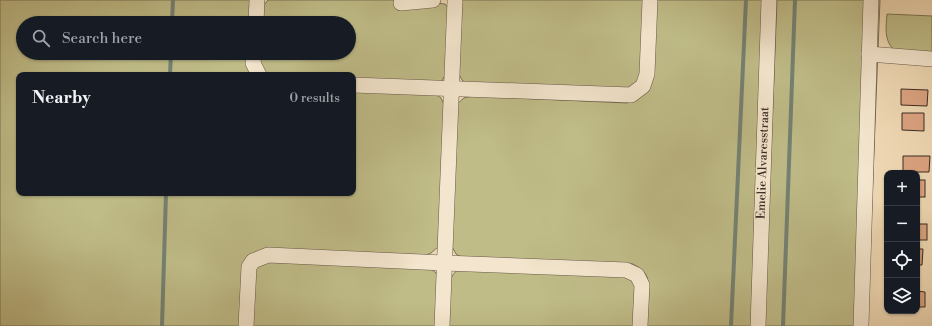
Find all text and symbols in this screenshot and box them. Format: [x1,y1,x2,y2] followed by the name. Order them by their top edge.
[16,16,356,60] search box
[30,27,52,49] icon: search
[62,29,142,48] text: Search here
[32,87,91,109] text: Nearby
[289,90,340,106] text: 0 results
[754,106,772,219] street label: Emelie Alvaresstraat
[884,170,920,314] map controls
[884,170,920,206] button: +
[884,206,920,242] button: −
[884,242,920,278] button: locate
[884,278,920,314] button: layers

